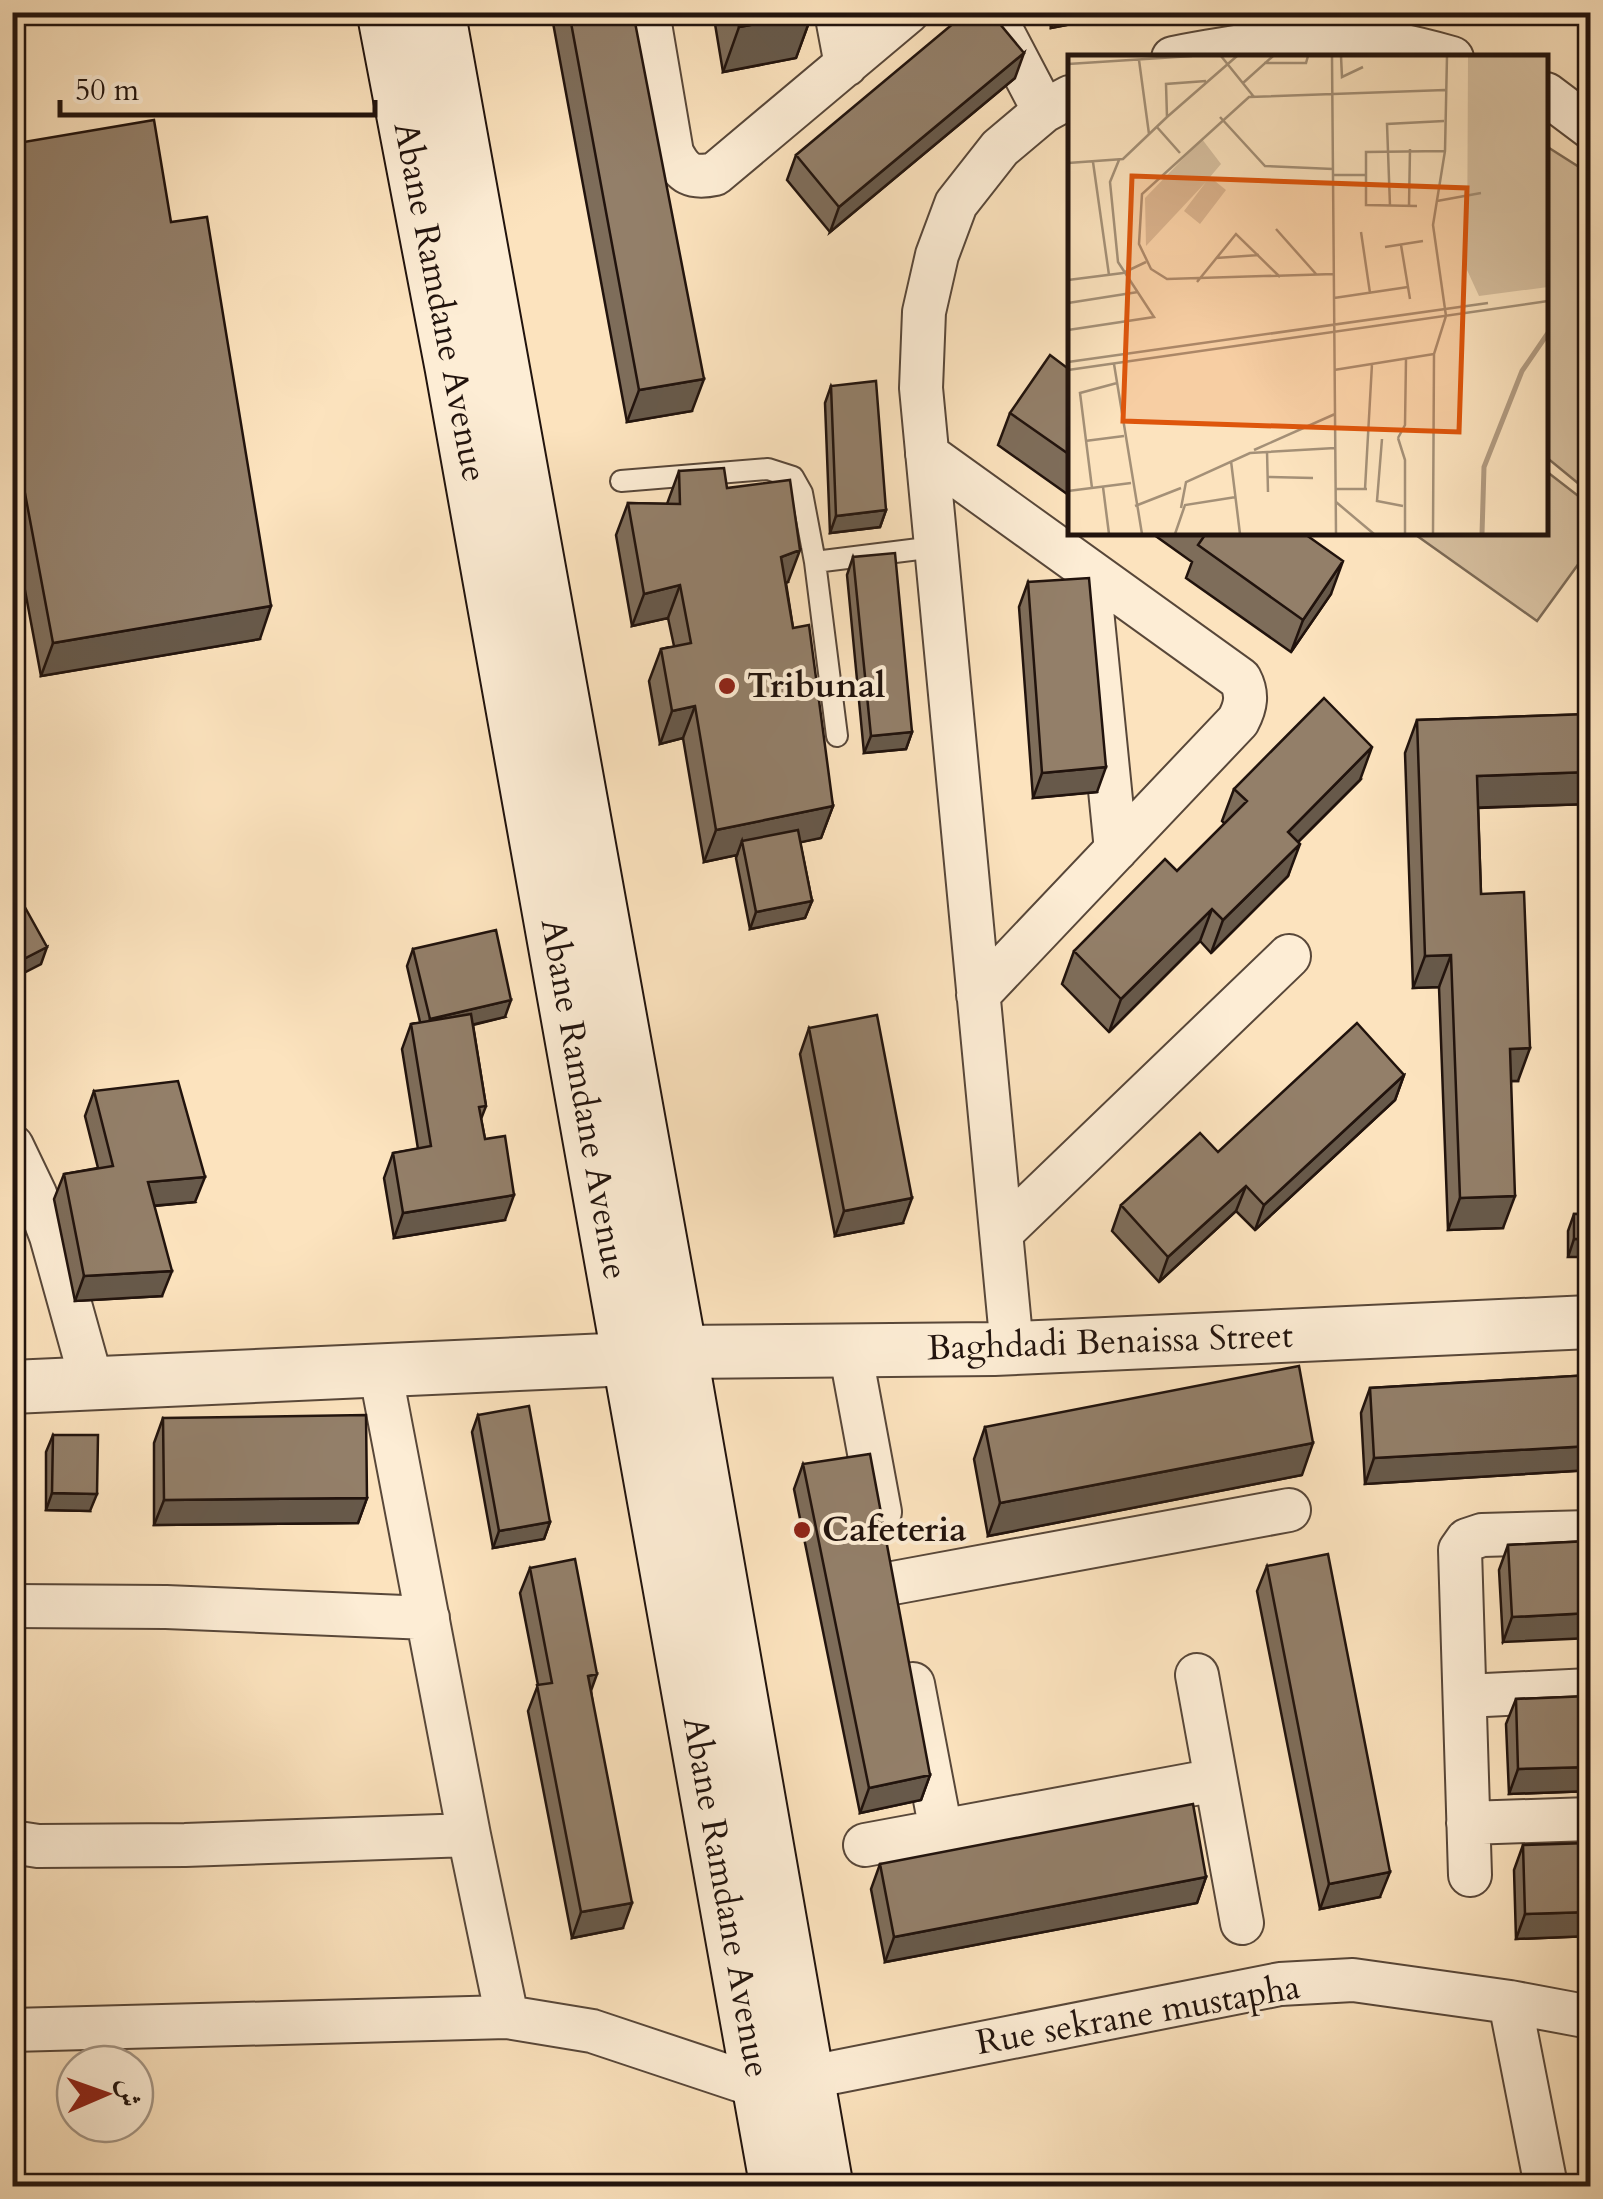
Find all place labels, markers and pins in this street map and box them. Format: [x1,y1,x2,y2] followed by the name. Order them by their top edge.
[747,662,886,710] place label: Tribunal
[716,675,738,697] marker: Tribunal
[822,1506,967,1554] place label: Cafeteria
[791,1519,813,1541] marker: Cafeteria

